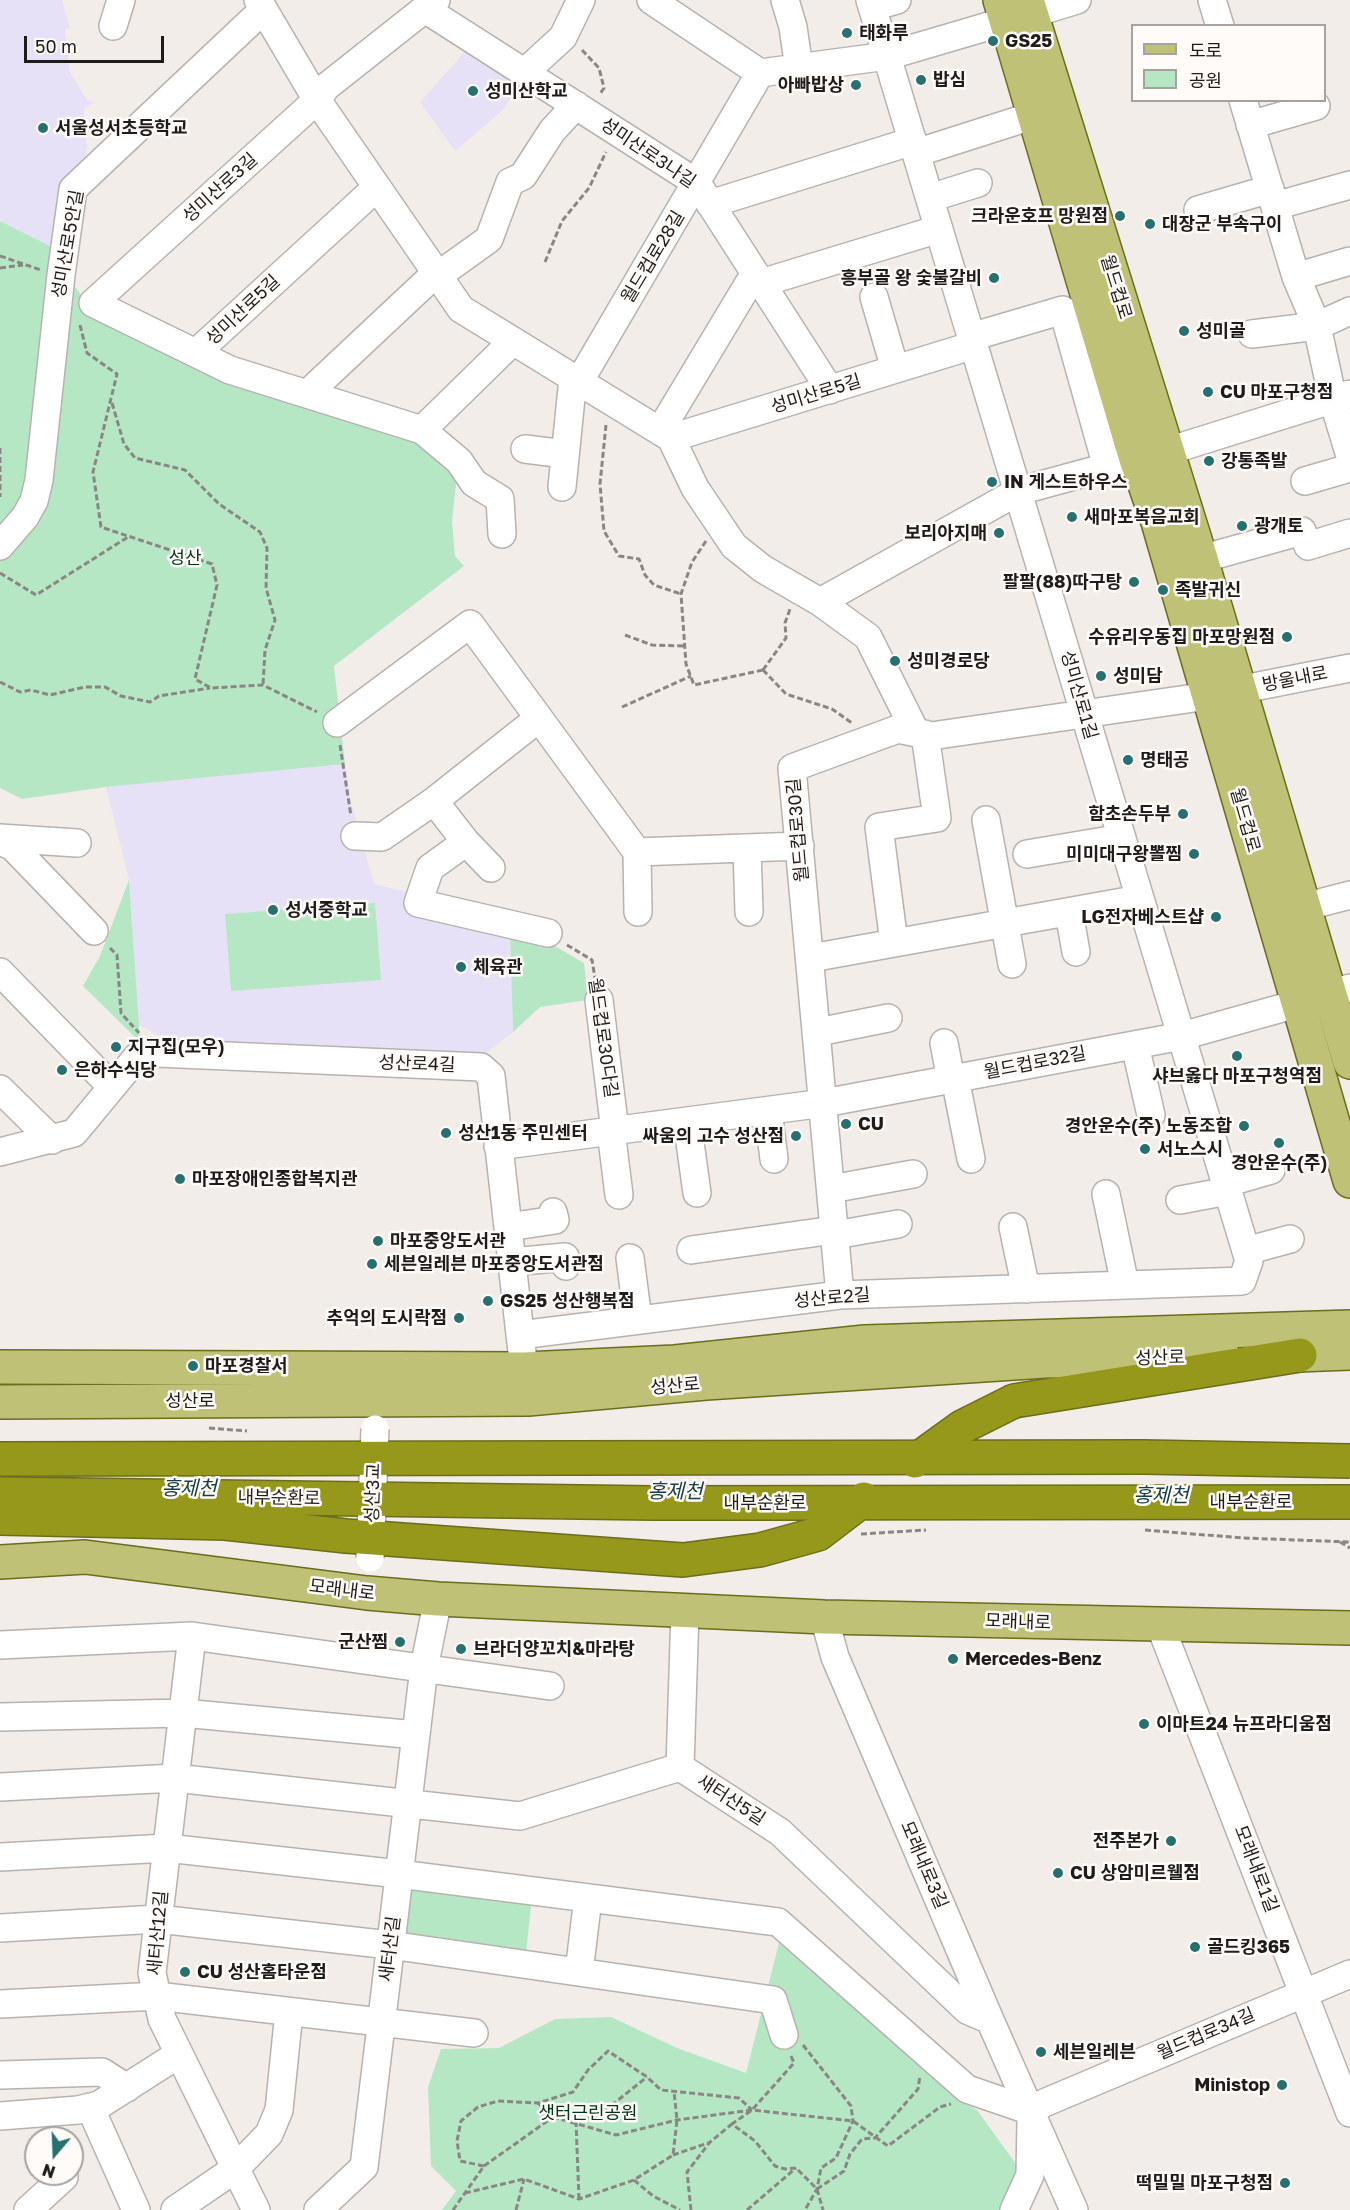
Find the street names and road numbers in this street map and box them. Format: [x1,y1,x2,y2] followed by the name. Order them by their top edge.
[596,113,700,193] street label: 성미산로3나길
[178,149,262,227] street label: 성미산로3길
[48,188,88,300] street label: 성미산로5안길
[617,207,689,307] street label: 월드컵로28길
[1096,252,1136,322] street label: 월드컵로
[202,270,284,350] street label: 성미산로5길
[768,370,864,418] street label: 성미산로5길
[1056,648,1102,742] street label: 성미산로1길
[1260,662,1330,696] street label: 방울내로
[783,777,813,883] street label: 월드컵로30길
[1225,785,1265,855] street label: 월드컵로
[584,977,622,1099] street label: 월드컵로30다길
[982,1042,1088,1084] street label: 월드컵로32길
[378,1052,456,1076] street label: 성산로4길
[793,1284,871,1312] street label: 성산로2길
[1135,1347,1185,1369] street label: 성산로
[649,1373,701,1399] street label: 성산로
[165,1390,215,1412] street label: 성산로
[361,1463,385,1523] street label: 성산3교
[237,1486,321,1510] street label: 내부순환로
[1210,1491,1292,1513] street label: 내부순환로
[724,1492,806,1514] street label: 내부순환로
[308,1575,376,1605] street label: 모래내로
[985,1610,1051,1634] street label: 모래내로
[693,1770,769,1830] street label: 새터산5길
[896,1818,952,1912] street label: 모래내로3길
[1230,1822,1282,1916] street label: 모래내로1길
[144,1890,172,1976] street label: 새터산12길
[375,1915,405,1983] street label: 새터산길
[1154,2004,1258,2064] street label: 월드컵로34길

